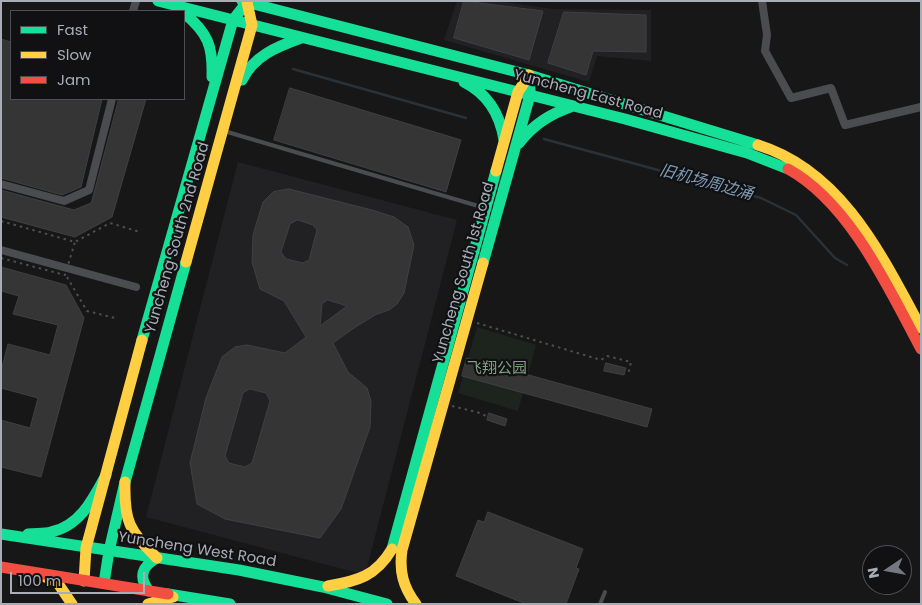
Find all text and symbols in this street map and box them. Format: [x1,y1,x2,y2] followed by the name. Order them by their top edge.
[10,10,185,100] legend
[57,19,88,40] text: Fast
[57,44,91,65] text: Slow
[511,66,665,124] street label: Yuncheng East Road
[57,69,91,90] text: Jam
[142,140,214,336] street label: Yuncheng South 2nd Road
[657,161,755,205] water label: 旧机场周边涌
[429,180,499,366] street label: Yuncheng South 1st Road
[467,360,527,378] park label: 飞翔公园
[117,529,277,571] street label: Yuncheng West Road
[862,545,912,595] north arrow
[12,562,148,594] scale bar
[862,566,884,580] text: N
[18,570,61,591] text: 100 m

